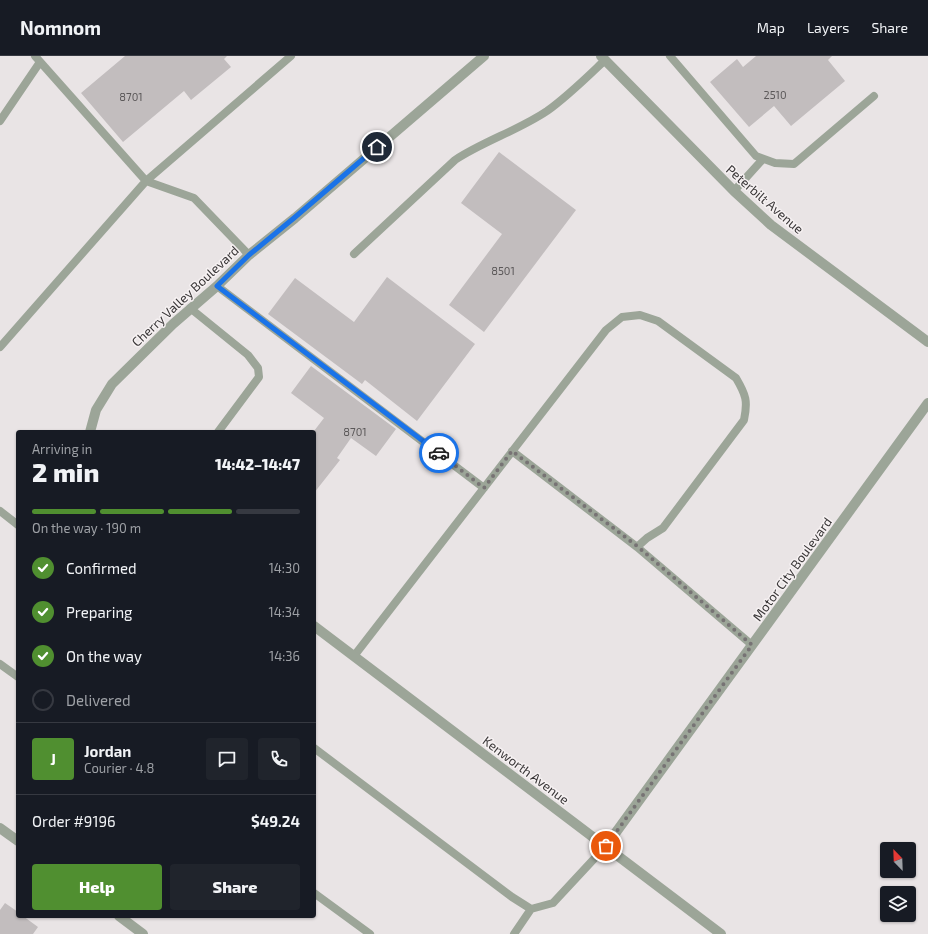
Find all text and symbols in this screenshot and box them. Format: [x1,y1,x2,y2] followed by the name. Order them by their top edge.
[20,16,101,39] text: Nomnom
[757,19,785,36] text: Map
[807,19,849,36] text: Layers
[871,19,908,36] text: Share
[763,88,787,101] house number: 2510
[119,90,143,103] house number: 8701
[360,130,394,164] pin
[366,136,388,158] icon: home
[723,161,807,237] street label: Peterbilt Avenue
[128,242,242,350] street label: Cherry Valley Boulevard
[491,264,515,277] house number: 8501
[343,425,367,438] house number: 8701
[419,433,459,473] courier
[32,441,92,457] text: Arriving in
[428,442,450,464] icon: car
[215,455,300,473] text: 14:42–14:47
[32,456,99,487] text: 2 min
[749,514,835,624] street label: Motor City Boulevard
[32,520,141,536] text: On the way · 190 m
[32,557,54,579] icon: check
[66,559,137,577] text: Confirmed
[269,560,300,576] text: 14:30
[32,601,54,623] icon: check
[66,603,132,621] text: Preparing
[269,604,300,620] text: 14:34
[32,645,54,667] icon: check
[66,647,142,665] text: On the way
[269,648,300,664] text: 14:36
[66,691,131,709] text: Delivered
[480,732,572,808] street label: Kenworth Avenue
[206,738,248,780] button: chat
[258,738,300,780] button: phone
[84,742,131,760] text: Jordan
[50,750,56,768] text: J
[84,760,154,776] text: Courier · 4.8
[32,812,116,830] text: Order #9196
[251,812,300,830] text: $49.24
[589,829,623,863] pin
[595,835,617,857] icon: bag
[880,842,916,878] north arrow
[880,842,916,922] map controls
[32,864,162,910] button: Help
[170,864,300,910] button: Share
[880,886,916,922] button: layers

